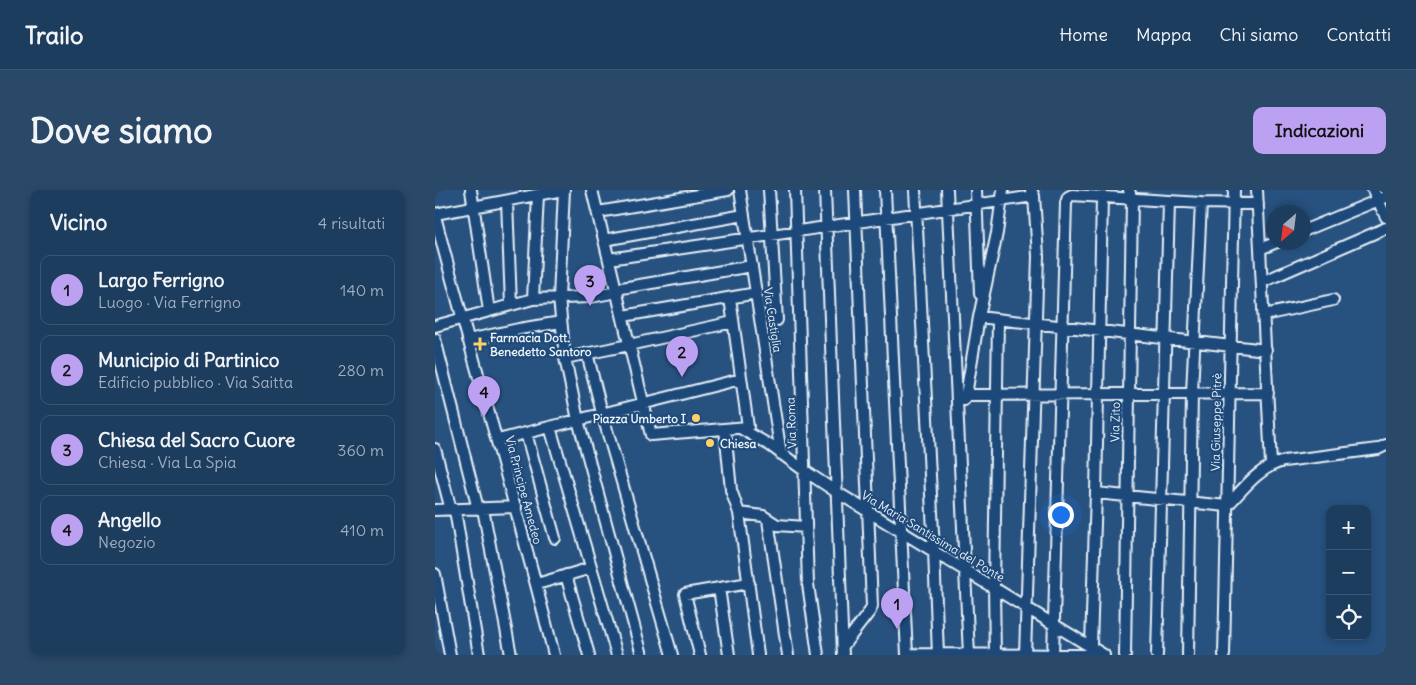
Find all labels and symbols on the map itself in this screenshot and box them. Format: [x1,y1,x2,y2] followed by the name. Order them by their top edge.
[1266,205,1311,250] north arrow
[574,265,606,306] pin: 3
[760,286,786,354] street label: Via Castiglia
[490,330,592,359] place label: Farmacia Dott. Benedetto Santoro
[666,336,698,377] pin: 2
[474,338,486,350] marker: Farmacia Dott. Benedetto Santoro
[1208,373,1224,471] street label: Via Giuseppe Pitrè
[468,376,500,417] pin: 4
[783,397,799,449] street label: Via Roma
[1107,402,1123,442] street label: Via Zito
[593,411,687,426] place label: Piazza Umberto I
[690,412,702,424] marker: Piazza Umberto I
[502,434,546,546] street label: Via Principe Amedeo
[720,436,756,451] place label: Chiesa
[704,437,716,449] marker: Chiesa
[859,487,1007,585] street label: Via Maria Santissima del Ponte
[1048,502,1074,528] your location
[881,588,913,629] pin: 1

